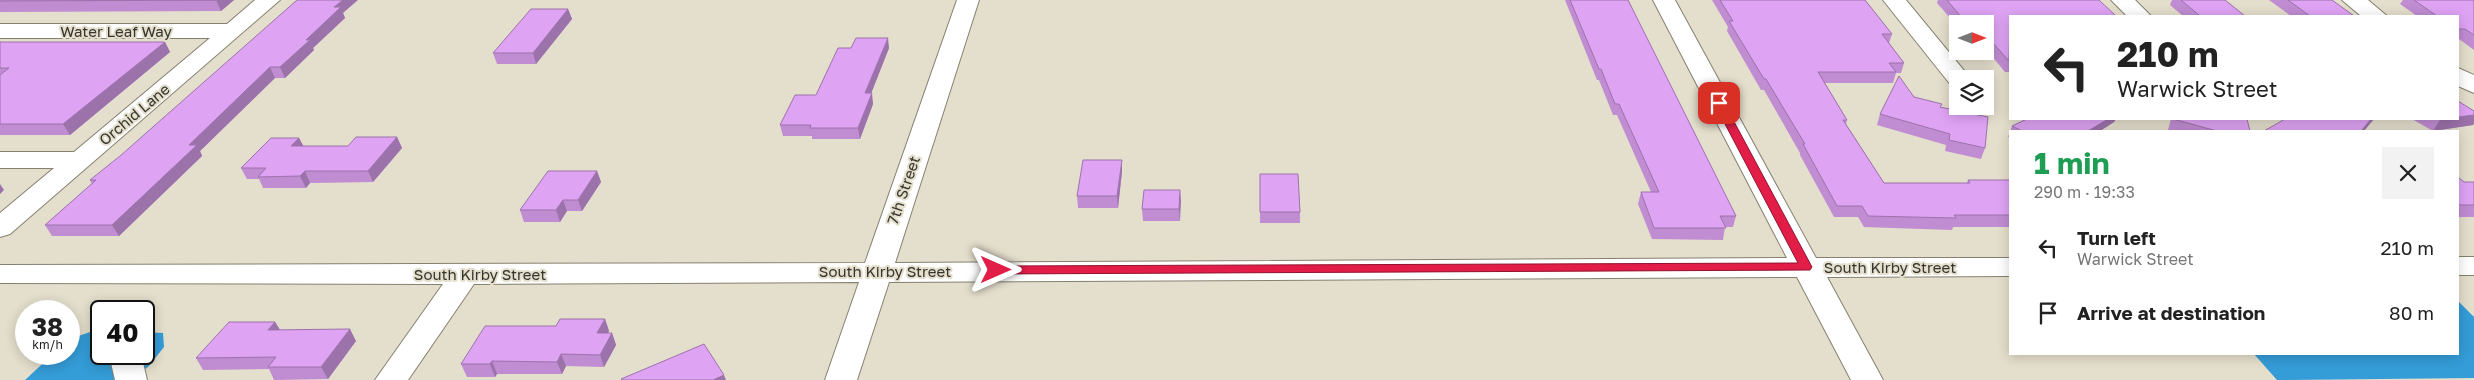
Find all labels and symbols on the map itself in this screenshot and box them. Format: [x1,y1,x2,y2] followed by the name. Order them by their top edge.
[1949,15,1994,60] north arrow
[60,22,172,40] street label: Water Leaf Way
[95,79,173,149] street label: Orchid Lane
[1698,82,1740,124] pin
[883,153,923,227] street label: 7th Street
[969,243,1021,295] position arrow
[1824,258,1956,276] street label: South Kirby Street
[819,262,951,280] street label: South Kirby Street
[414,265,546,283] street label: South Kirby Street
[90,300,155,365] speed limit sign: 40

